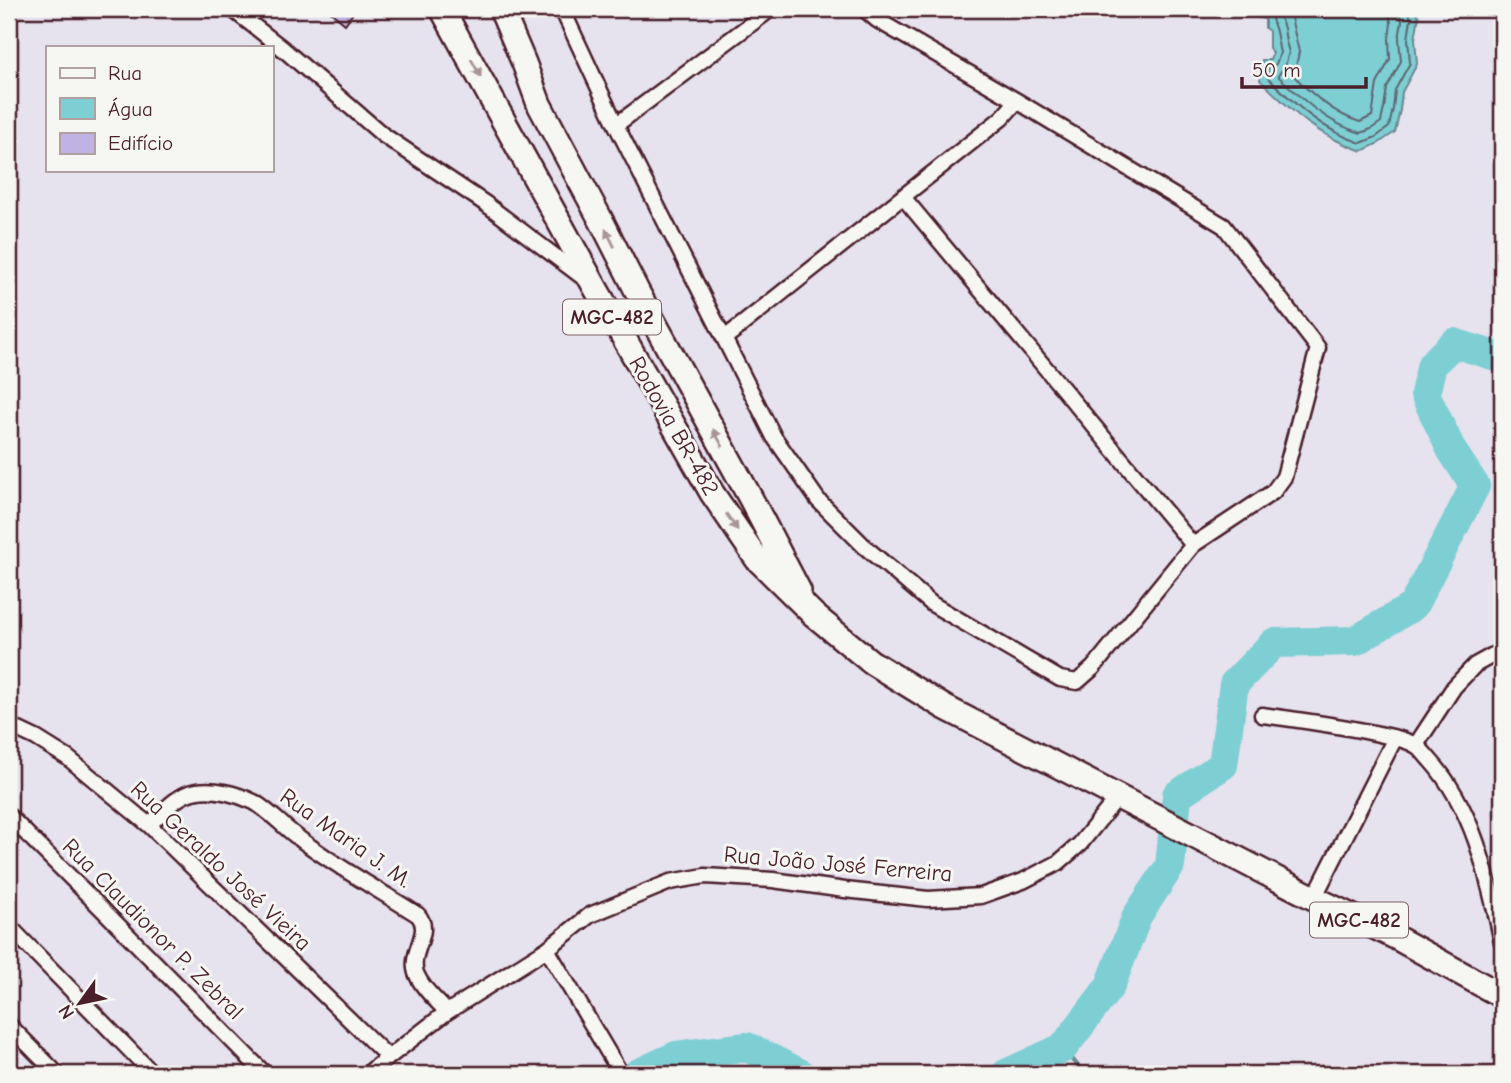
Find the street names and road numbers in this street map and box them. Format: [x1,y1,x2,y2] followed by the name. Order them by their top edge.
[563,300,661,334] road number: MGC-482
[623,352,725,500] street label: Rodovia BR-482
[125,775,317,957] street label: Rua Geraldo José Vieira
[275,783,417,893] street label: Rua Maria J. M.
[57,833,249,1025] street label: Rua Claudionor P. Zebral
[723,841,953,887] street label: Rua João José Ferreira
[1310,902,1408,937] road number: MGC-482

